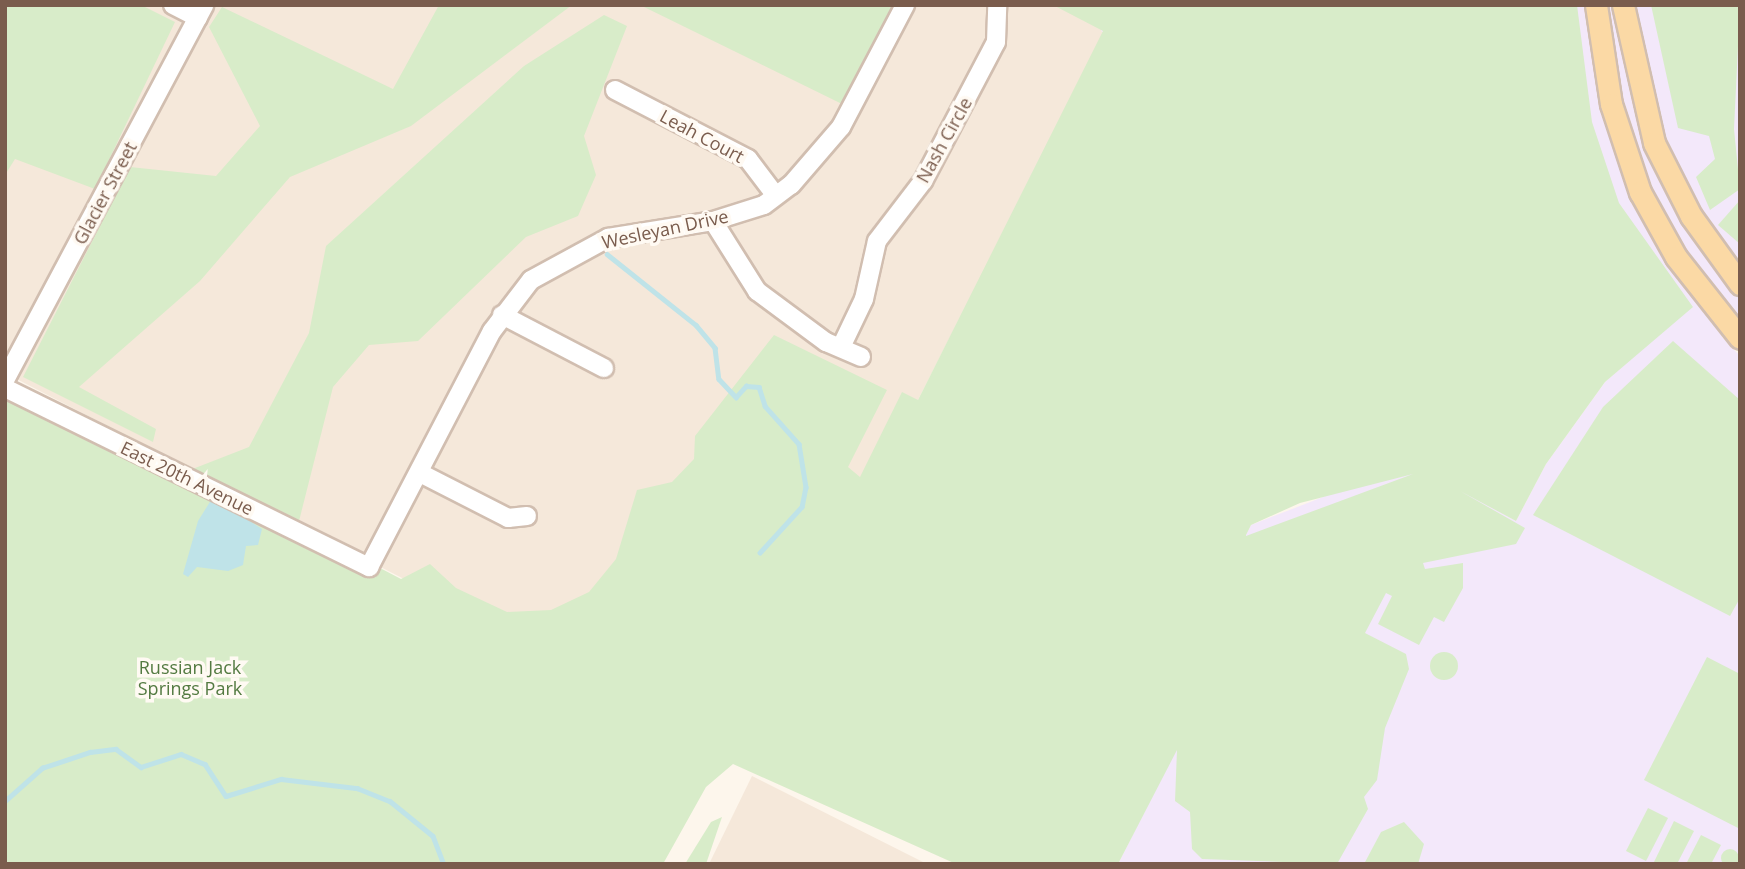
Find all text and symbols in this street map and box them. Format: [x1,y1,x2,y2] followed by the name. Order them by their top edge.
[912,93,976,187] street label: Nash Circle
[656,105,748,167] street label: Leah Court
[69,138,141,248] street label: Glacier Street
[600,205,730,253] street label: Wesleyan Drive
[117,436,257,520] street label: East 20th Avenue
[138,657,242,700] park label: Russian Jack Springs Park

